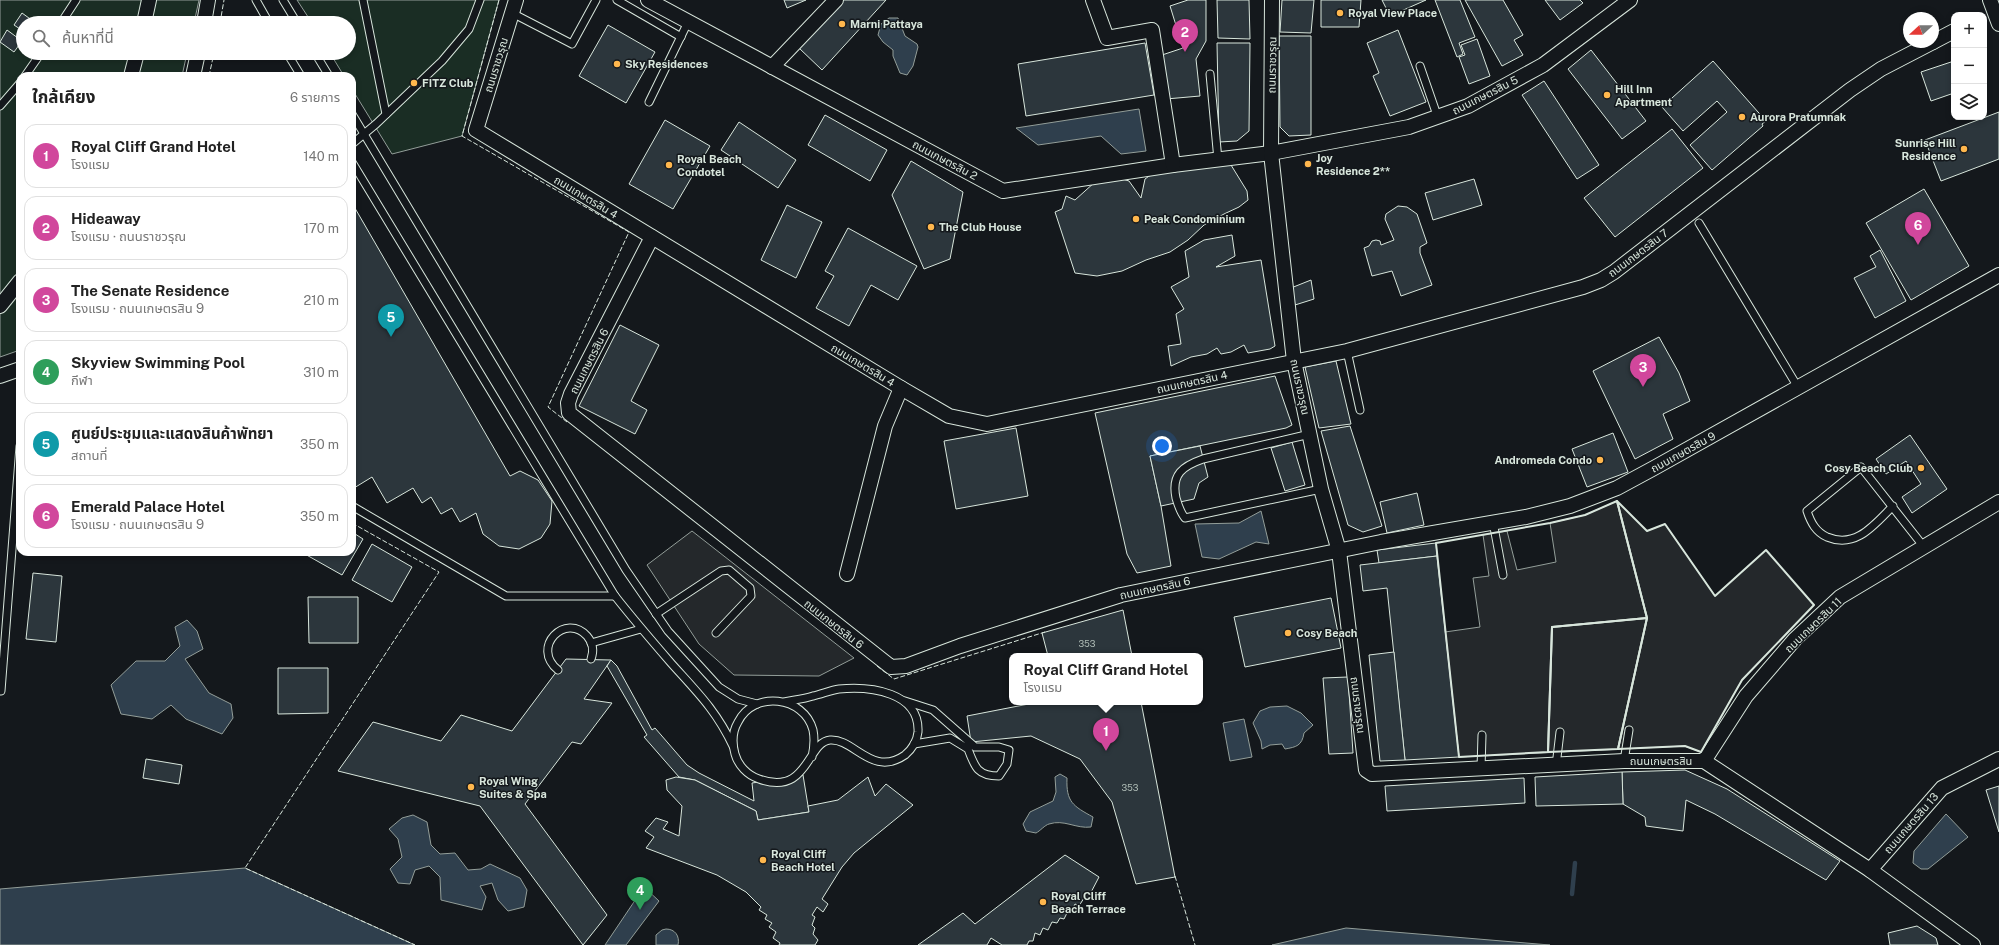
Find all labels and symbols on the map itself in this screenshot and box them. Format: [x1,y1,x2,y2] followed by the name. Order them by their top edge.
[1348,7,1437,19] place label: Royal View Place
[1335,8,1345,18] marker: Royal View Place
[1903,12,1939,48] north arrow
[850,18,923,30] place label: Marni Pattaya
[837,19,847,29] marker: Marni Pattaya
[1172,19,1198,52] pin: 2
[482,36,511,94] street label: ถนนราชวรุณ
[1266,37,1279,94] street label: ถนนราชวรุณ
[625,58,708,70] place label: Sky Residences
[612,59,622,69] marker: Sky Residences
[1450,73,1520,117] street label: ถนนเกษตรสิน 5
[422,77,474,89] place label: FITZ Club
[409,78,419,88] marker: FITZ Club
[1615,83,1672,108] place label: Hill Inn Apartment
[1602,90,1612,100] marker: Hill Inn Apartment
[1750,111,1847,123] place label: Aurora Pratumnak
[1737,112,1747,122] marker: Aurora Pratumnak
[1895,137,1956,162] place label: Sunrise Hill Residence
[911,138,980,182] street label: ถนนเกษตรสิน 2
[1959,144,1969,154] marker: Sunrise Hill Residence
[1316,152,1390,177] place label: Joy Residence 2**
[677,153,742,178] place label: Royal Beach Condotel
[1303,159,1313,169] marker: Joy Residence 2**
[664,160,674,170] marker: Royal Beach Condotel
[552,173,620,221] street label: ถนนเกษตรสิน 4
[1905,212,1931,245] pin: 6
[1144,213,1245,225] place label: Peak Condominium
[1131,214,1141,224] marker: Peak Condominium
[939,221,1022,233] place label: The Club House
[926,222,936,232] marker: The Club House
[1606,226,1671,279] street label: ถนนเกษตรสิน 7
[378,304,404,337] pin: 5
[567,326,611,396] street label: ถนนเกษตรสิน 6
[829,341,897,389] street label: ถนนเกษตรสิน 4
[1630,354,1656,387] pin: 3
[1287,358,1312,416] street label: ถนนราชวรุณ
[1156,369,1229,395] street label: ถนนเกษตรสิน 4
[1649,429,1717,475] street label: ถนนเกษตรสิน 9
[1152,436,1172,456] your location
[1495,454,1592,466] place label: Andromeda Condo
[1595,455,1605,465] marker: Andromeda Condo
[1825,462,1913,474] place label: Cosy Beach Club
[1916,463,1926,473] marker: Cosy Beach Club
[1119,575,1192,601] street label: ถนนเกษตรสิน 6
[1782,595,1844,655] street label: ถนนเกษตรสิน 11
[802,597,866,651] street label: ถนนเกษตรสิน 6
[1296,627,1357,639] place label: Cosy Beach
[1283,628,1293,638] marker: Cosy Beach
[1078,638,1096,649] house number: 353
[1348,676,1367,734] street label: ถนนราชวรุณ
[1093,718,1119,751] pin: 1
[1630,755,1692,767] street label: ถนนเกษตรสิน
[479,775,547,800] place label: Royal Wing Suites & Spa
[466,782,476,792] marker: Royal Wing Suites & Spa
[1121,782,1139,793] house number: 353
[1881,790,1941,856] street label: ถนนเกษตรสิน 13
[771,848,835,873] place label: Royal Cliff Beach Hotel
[758,855,768,865] marker: Royal Cliff Beach Hotel
[627,877,653,910] pin: 4
[1051,890,1126,915] place label: Royal Cliff Beach Terrace
[1038,897,1048,907] marker: Royal Cliff Beach Terrace

